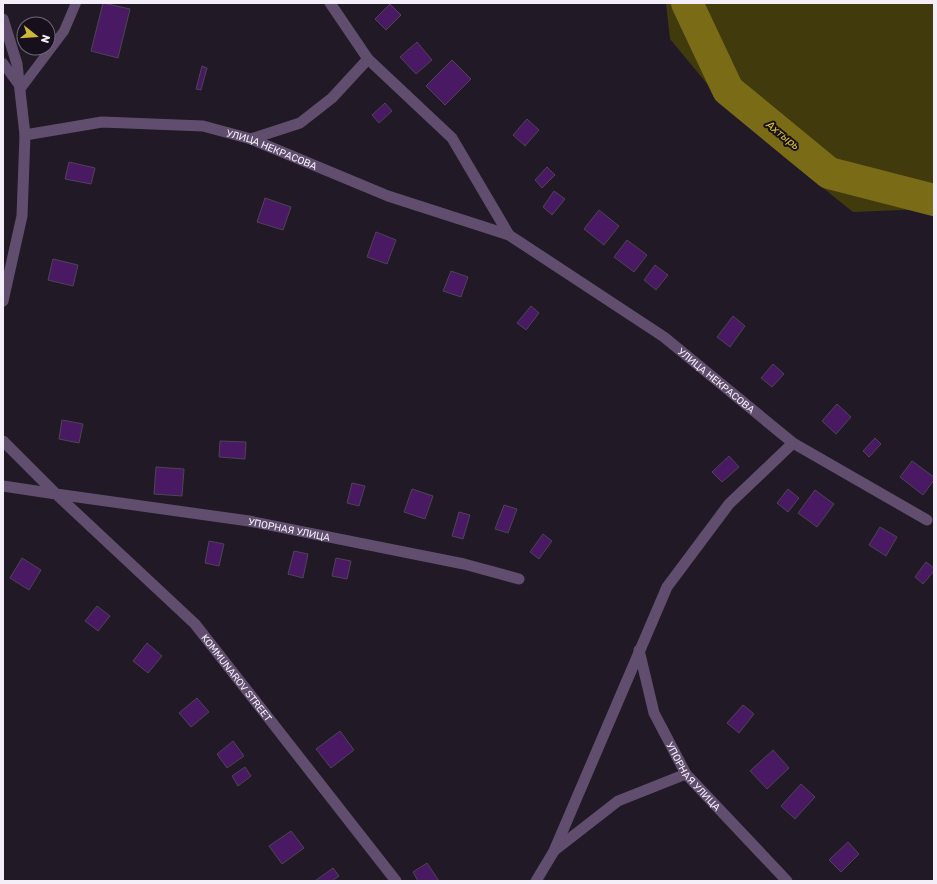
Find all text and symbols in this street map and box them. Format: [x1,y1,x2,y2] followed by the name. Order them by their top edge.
[16,16,56,56] north arrow
[38,33,52,45] text: N
[763,117,802,153] water label: Ахтырь
[225,128,319,173] street label: УЛИЦА НЕКРАСОВА
[675,346,757,416] street label: УЛИЦА НЕКРАСОВА
[247,516,331,544] street label: УПОРНАЯ УЛИЦА
[198,632,274,724] street label: KOMMUNAROV STREET
[663,740,723,814] street label: УПОРНАЯ УЛИЦА

